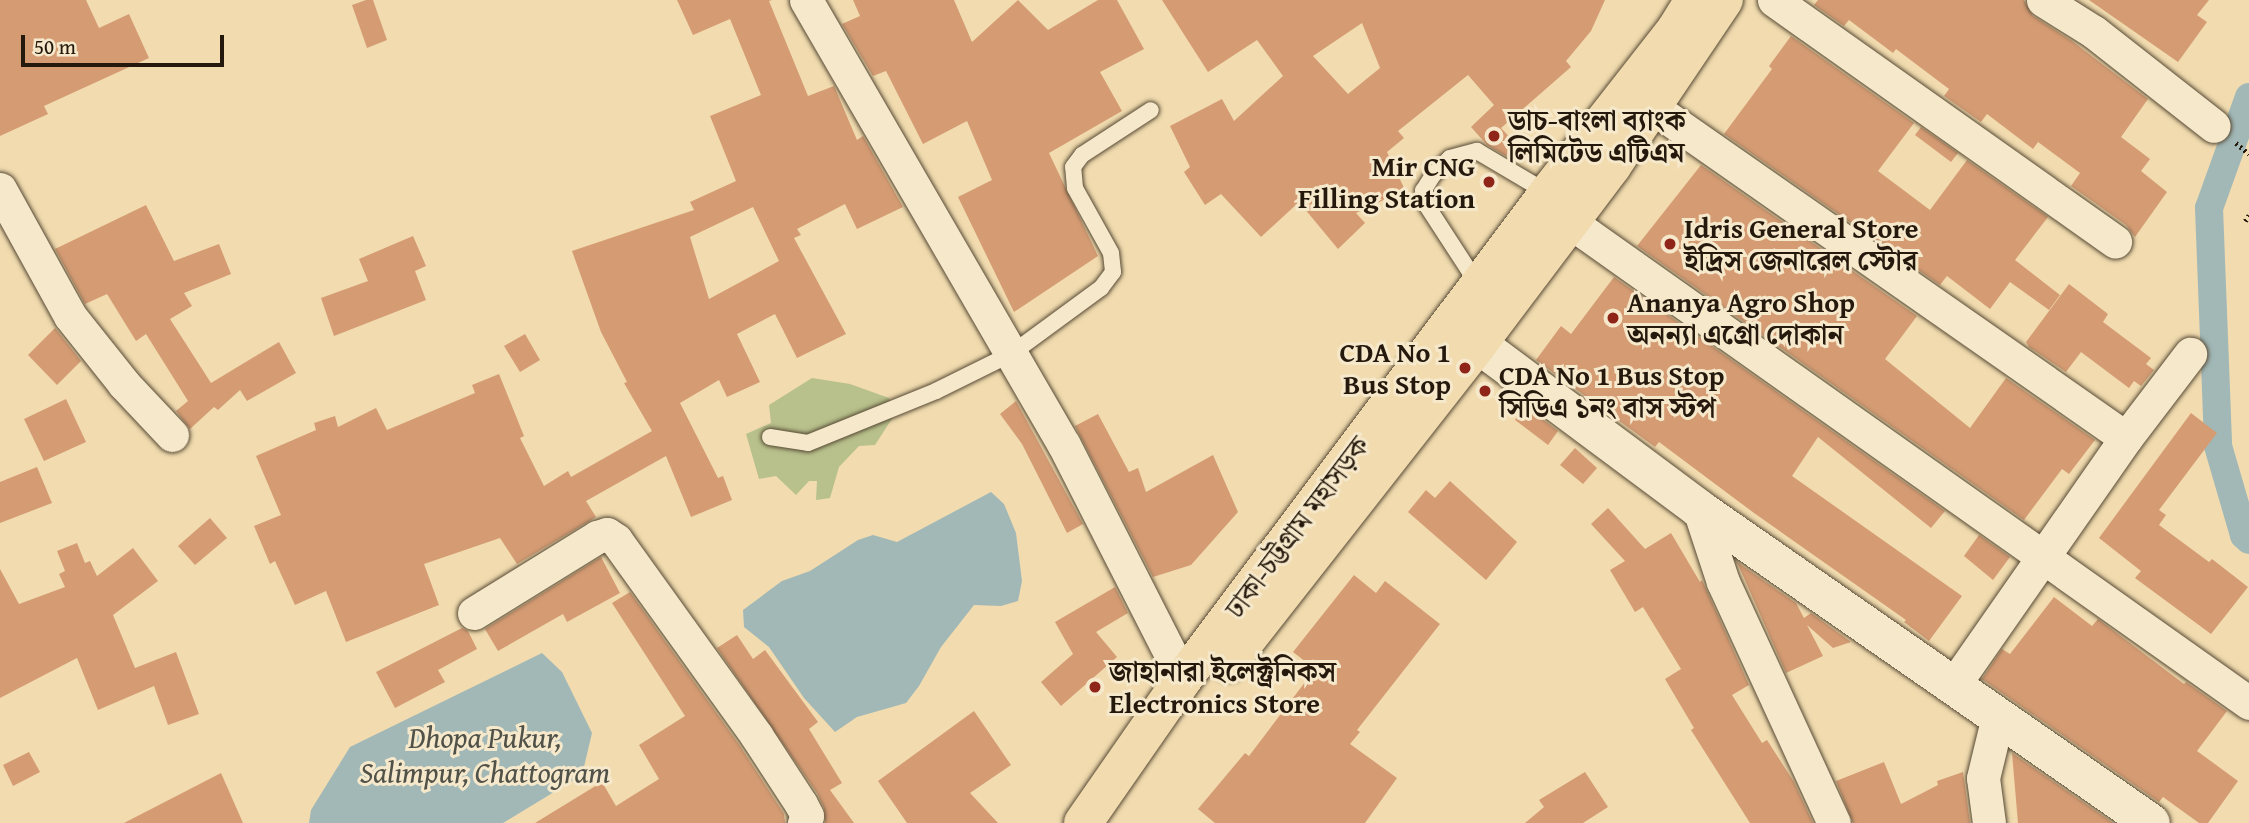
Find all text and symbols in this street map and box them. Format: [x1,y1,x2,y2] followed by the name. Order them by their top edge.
[24,21,228,65] scale bar
[34,31,76,62] text: 50 m
[1508,103,1686,169] place label: ডাচ-বাংলা ব্যাংক লিমিটেড এটিএম
[1486,128,1502,144] marker: ডাচ-বাংলা ব্যাংক লিমিটেড এটিএম
[1298,149,1475,215] place label: Mir CNG Filling Station
[1481,174,1497,190] marker: Mir CNG Filling Station
[1684,211,1918,277] place label: Idris General Store ইদ্রিস জেনারেল স্টোর
[1662,236,1678,252] marker: Idris General Store ইদ্রিস জেনারেল স্টোর
[1627,285,1855,351] place label: Ananya Agro Shop অনন্যা এগ্রো দোকান
[1605,310,1621,326] marker: Ananya Agro Shop অনন্যা এগ্রো দোকান
[1339,335,1451,401] place label: CDA No 1 Bus Stop
[1499,358,1724,424] place label: CDA No 1 Bus Stop সিডিএ ১নং বাস স্টপ
[1457,360,1473,376] marker: CDA No 1 Bus Stop
[1477,383,1493,399] marker: CDA No 1 Bus Stop সিডিএ ১নং বাস স্টপ
[1218,430,1376,624] street label: ঢাকা-চট্টগ্রাম মহাসড়ক
[1109,654,1336,720] place label: জাহানারা ইলেক্ট্রনিকস Electronics Store
[1087,679,1103,695] marker: জাহানারা ইলেক্ট্রনিকস Electronics Store
[360,719,610,790] water label: Dhopa Pukur, Salimpur, Chattogram

